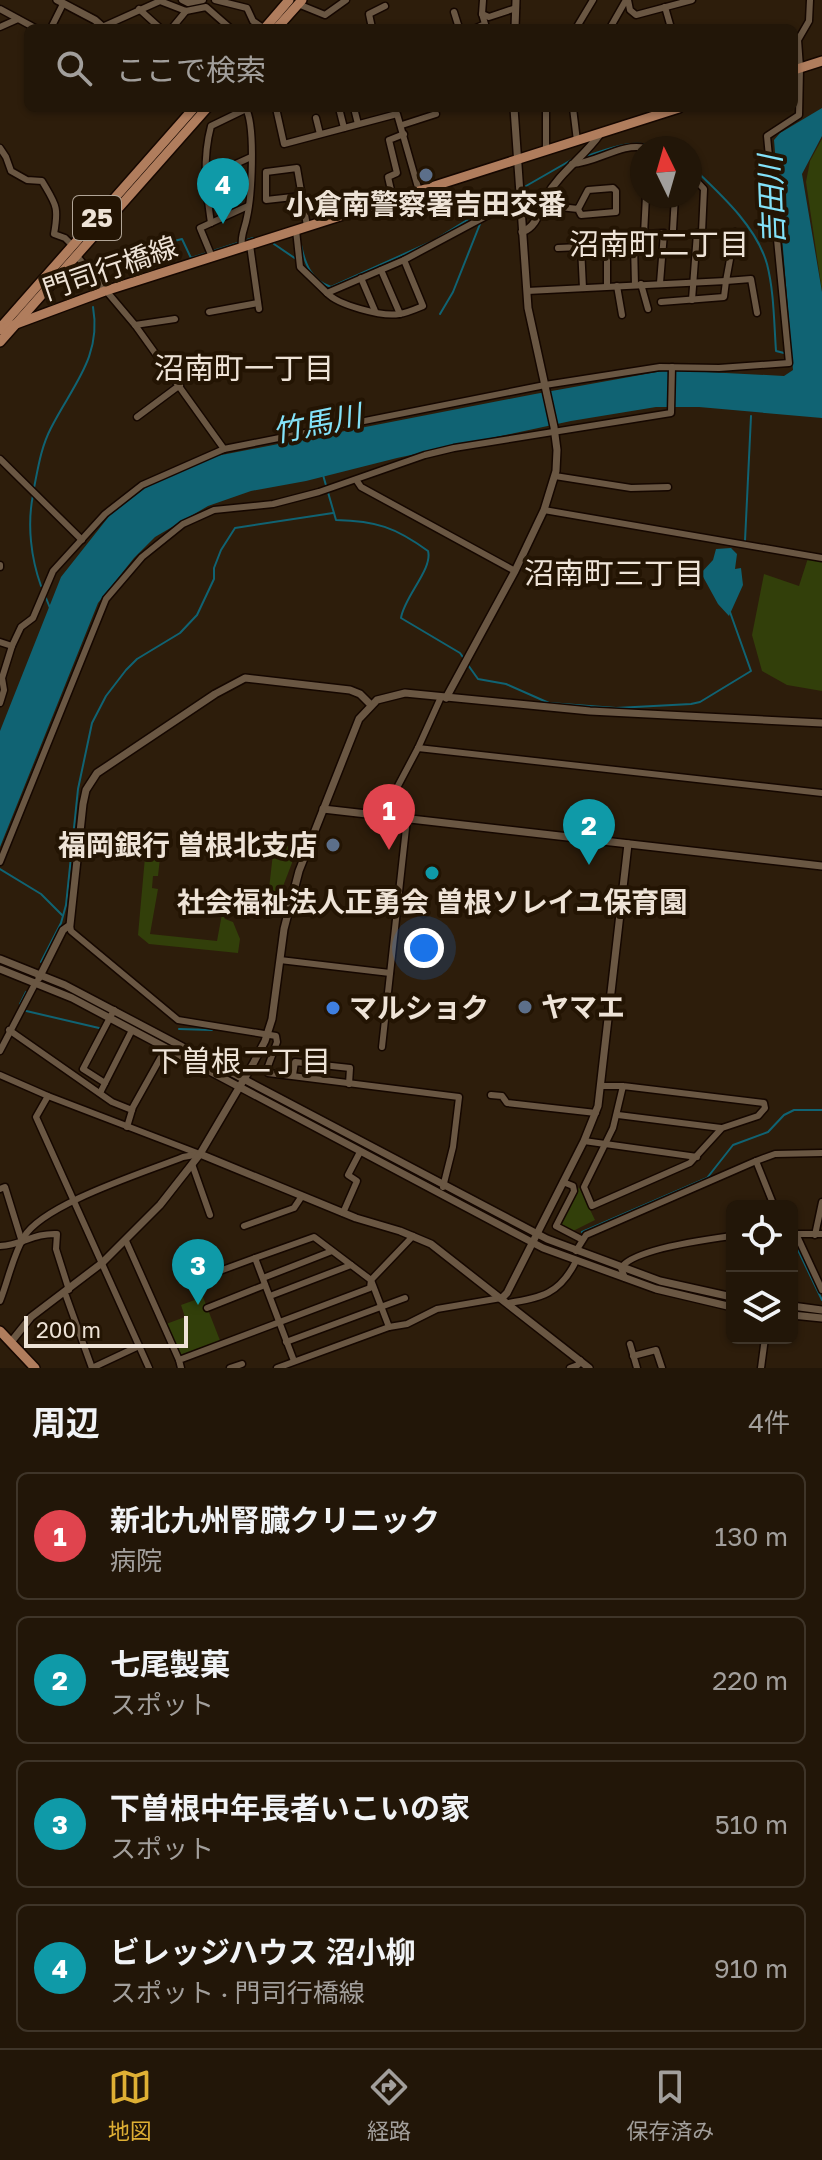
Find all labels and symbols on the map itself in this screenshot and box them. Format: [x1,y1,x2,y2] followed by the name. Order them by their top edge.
[630,136,702,208] north arrow
[751,151,791,246] water label: 吉田川
[197,158,249,224] pin: 4
[417,166,435,184] marker: 小倉南警察署吉田交番
[286,187,566,220] place label: 小倉南警察署吉田交番
[73,196,121,240] road number: 25
[569,226,749,262] district label: 沼南町二丁目
[38,229,181,306] street label: 門司行橋線
[154,350,334,386] district label: 沼南町一丁目
[269,396,367,449] water label: 竹馬川
[524,555,704,591] district label: 沼南町三丁目
[363,784,415,850] pin: 1
[563,799,615,865] pin: 2
[58,828,317,861] place label: 福岡銀行 曽根北支店
[324,836,342,854] marker: 福岡銀行 曽根北支店
[423,864,441,882] marker: 社会福祉法人正勇会 曽根ソレイユ保育園
[177,885,687,918] place label: 社会福祉法人正勇会 曽根ソレイユ保育園
[404,928,444,968] your location
[541,990,625,1023] place label: ヤマエ
[349,991,489,1024] place label: マルショク
[516,998,534,1016] marker: ヤマエ
[324,999,342,1017] marker: マルショク
[151,1043,331,1079] district label: 下曽根二丁目
[172,1239,224,1305] pin: 3
[24,1312,188,1348] scale bar

